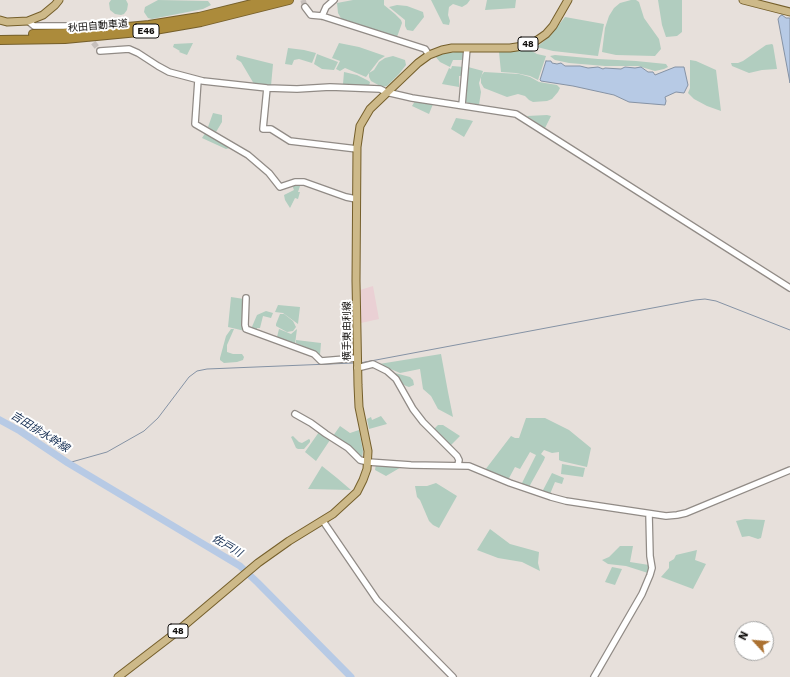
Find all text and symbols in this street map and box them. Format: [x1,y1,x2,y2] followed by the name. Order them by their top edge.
[68,17,128,35] street label: 秋田自動車道
[133,24,159,38] road number: E46
[518,37,538,51] road number: 48
[341,301,353,361] street label: 横手東由利線
[9,409,71,455] water label: 吉田排水幹線
[209,532,245,560] water label: 佐戸川
[734,621,774,661] north arrow
[168,624,188,638] road number: 48
[736,629,751,642] text: N

